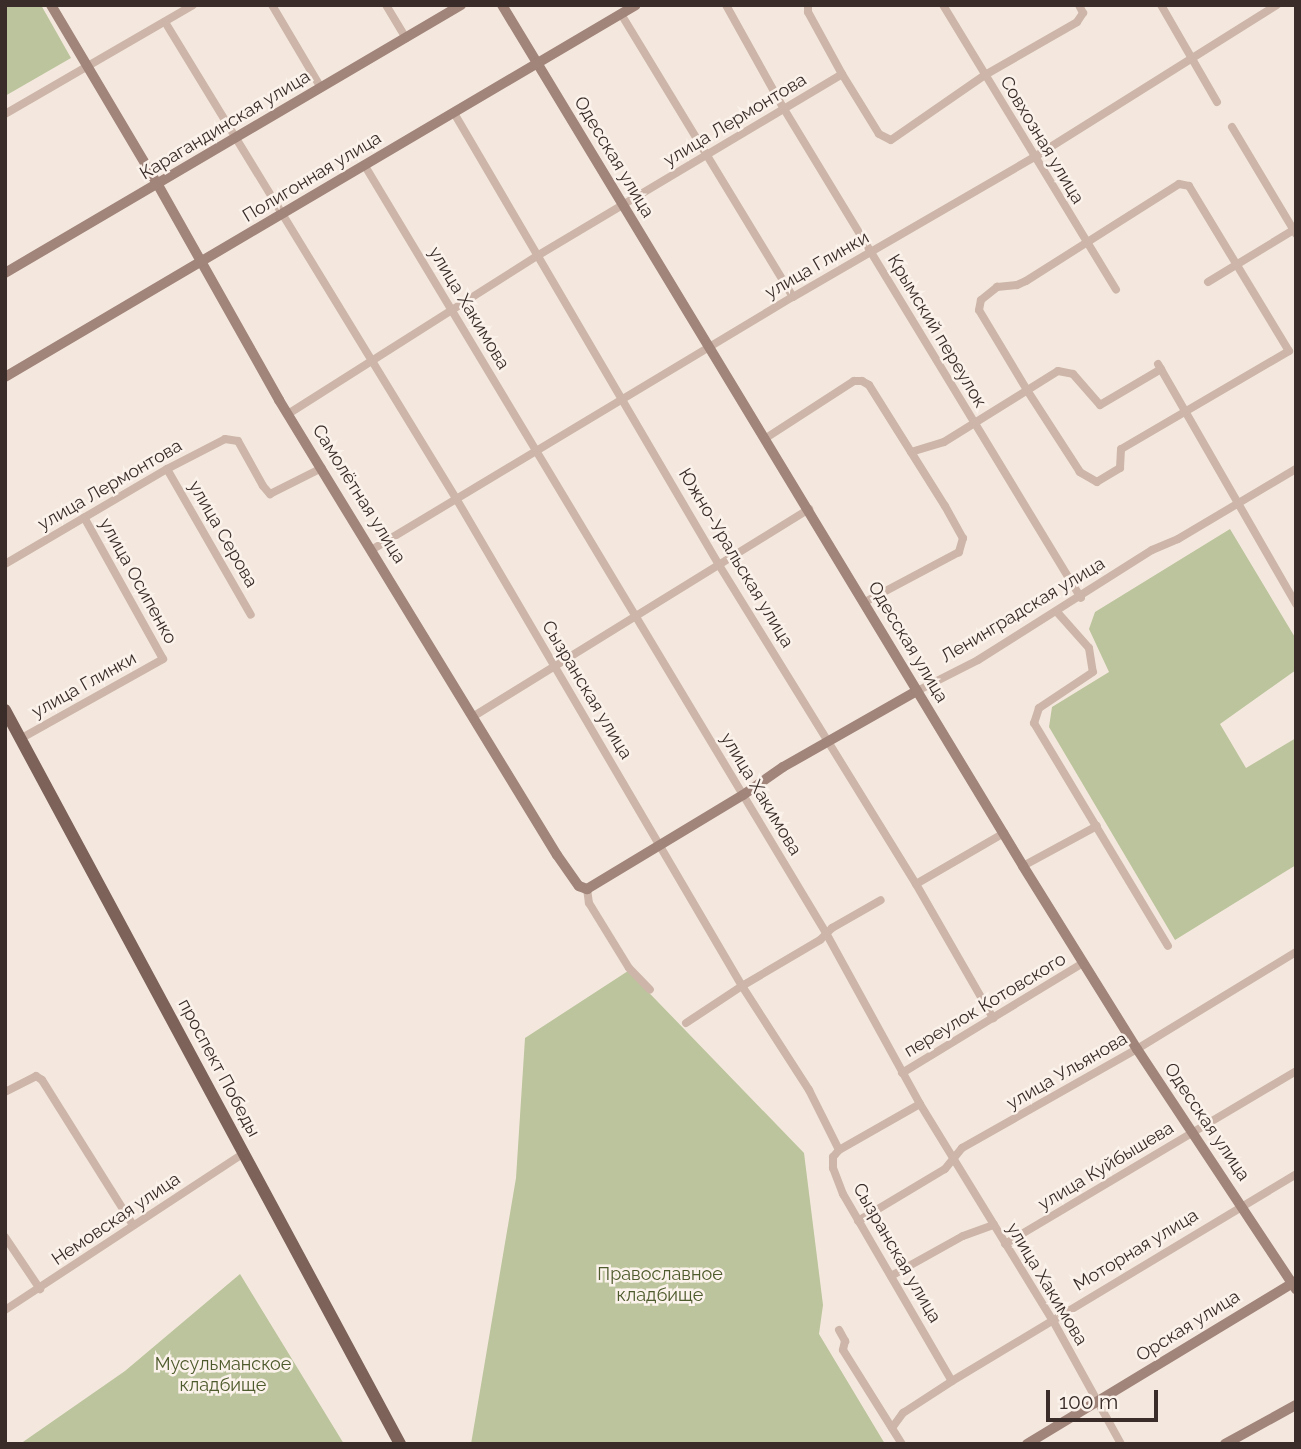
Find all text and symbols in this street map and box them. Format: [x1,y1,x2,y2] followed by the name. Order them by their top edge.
[136,65,314,185] street label: Карагандинская улица
[660,69,810,171] street label: улица Лермонтова
[995,72,1089,208] street label: Совхозная улица
[569,92,659,222] street label: Одесская улица
[239,127,385,227] street label: Полигонная улица
[761,227,873,303] street label: улица Глинки
[424,243,514,373] street label: улица Хакимова
[883,251,991,411] street label: Крымский переулок
[307,420,411,568] street label: Самолётная улица
[34,435,186,535] street label: улица Лермонтова
[674,464,798,652] street label: Южно-Уральская улица
[184,477,262,591] street label: улица Серова
[95,514,181,648] street label: улица Осипенко
[937,552,1109,668] street label: Ленинградская улица
[863,577,953,707] street label: Одесская улица
[537,617,637,763] street label: Сызранская улица
[28,647,140,723] street label: улица Глинки
[716,729,806,859] street label: улица Хакимова
[900,948,1070,1062] street label: переулок Котовского
[174,995,264,1141] street label: проспект Победы
[1003,1028,1131,1114] street label: улица Ульянова
[1159,1059,1255,1185] street label: Одесская улица
[1034,1117,1178,1215] street label: улица Куйбышева
[48,1168,184,1270] street label: Немовская улица
[848,1179,946,1327] street label: Сызранская улица
[1070,1204,1202,1296] street label: Моторная улица
[1002,1219,1092,1349] street label: улица Хакимова
[597,1264,723,1306] park label: Православное кладбище
[1132,1285,1244,1367] street label: Орская улица
[155,1354,291,1396] park label: Мусульманское кладбище
[1049,1376,1161,1420] scale bar
[1059,1389,1118,1414] text: 100 m

